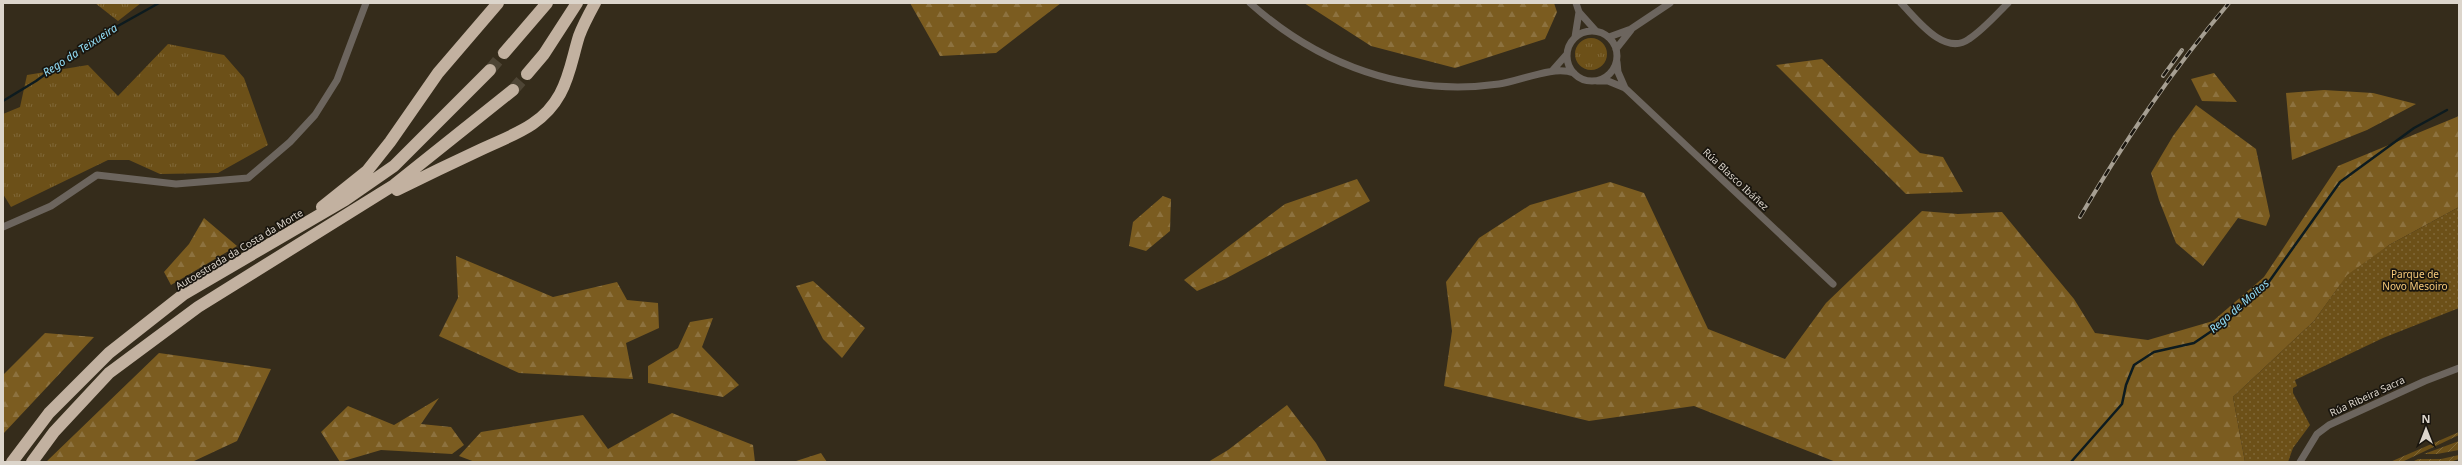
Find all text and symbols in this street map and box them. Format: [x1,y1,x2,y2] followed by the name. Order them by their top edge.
[40,19,121,79] water label: Rego da Teixueira
[1700,145,1772,213] street label: Rúa Blasco Ibáñez
[173,205,306,293] street label: Autoestrada da Costa da Morte
[2382,267,2448,293] park label: Parque de Novo Mesoiro
[2206,275,2272,336] water label: Rego de Moitos
[2327,372,2407,420] street label: Rúa Ribeira Sacra
[2406,409,2446,449] north arrow
[2422,411,2430,426] text: N

